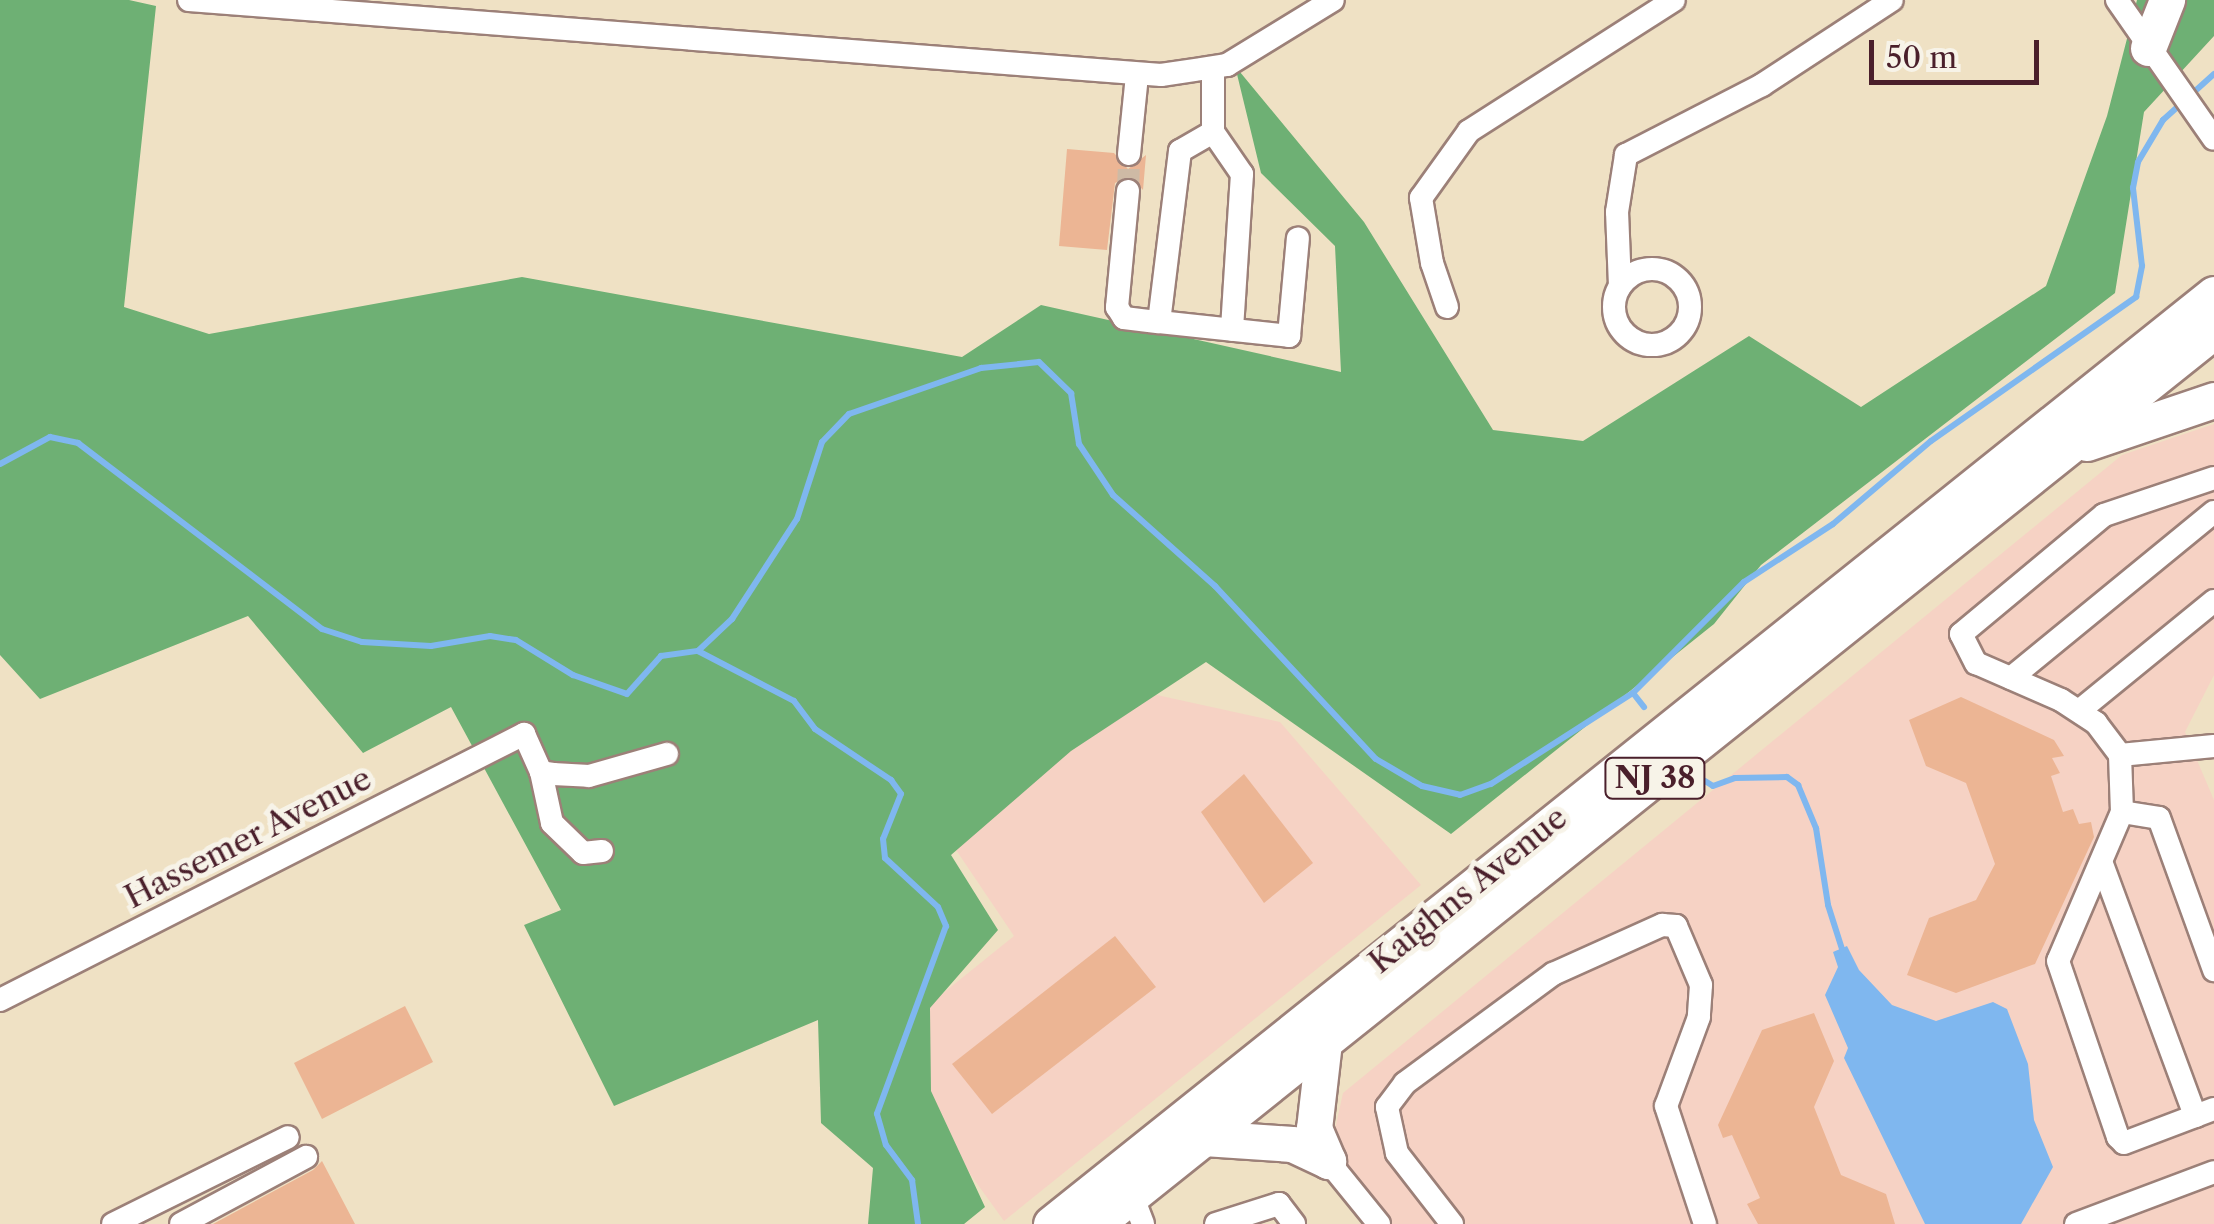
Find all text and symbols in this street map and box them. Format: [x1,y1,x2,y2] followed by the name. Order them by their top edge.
[1874,20,2044,82] scale bar
[1886,39,1957,76] text: 50 m
[1602,753,1708,803] road number: NJ 38
[118,759,378,917] street label: Hassemer Avenue
[1361,798,1575,982] street label: Kaighns Avenue

